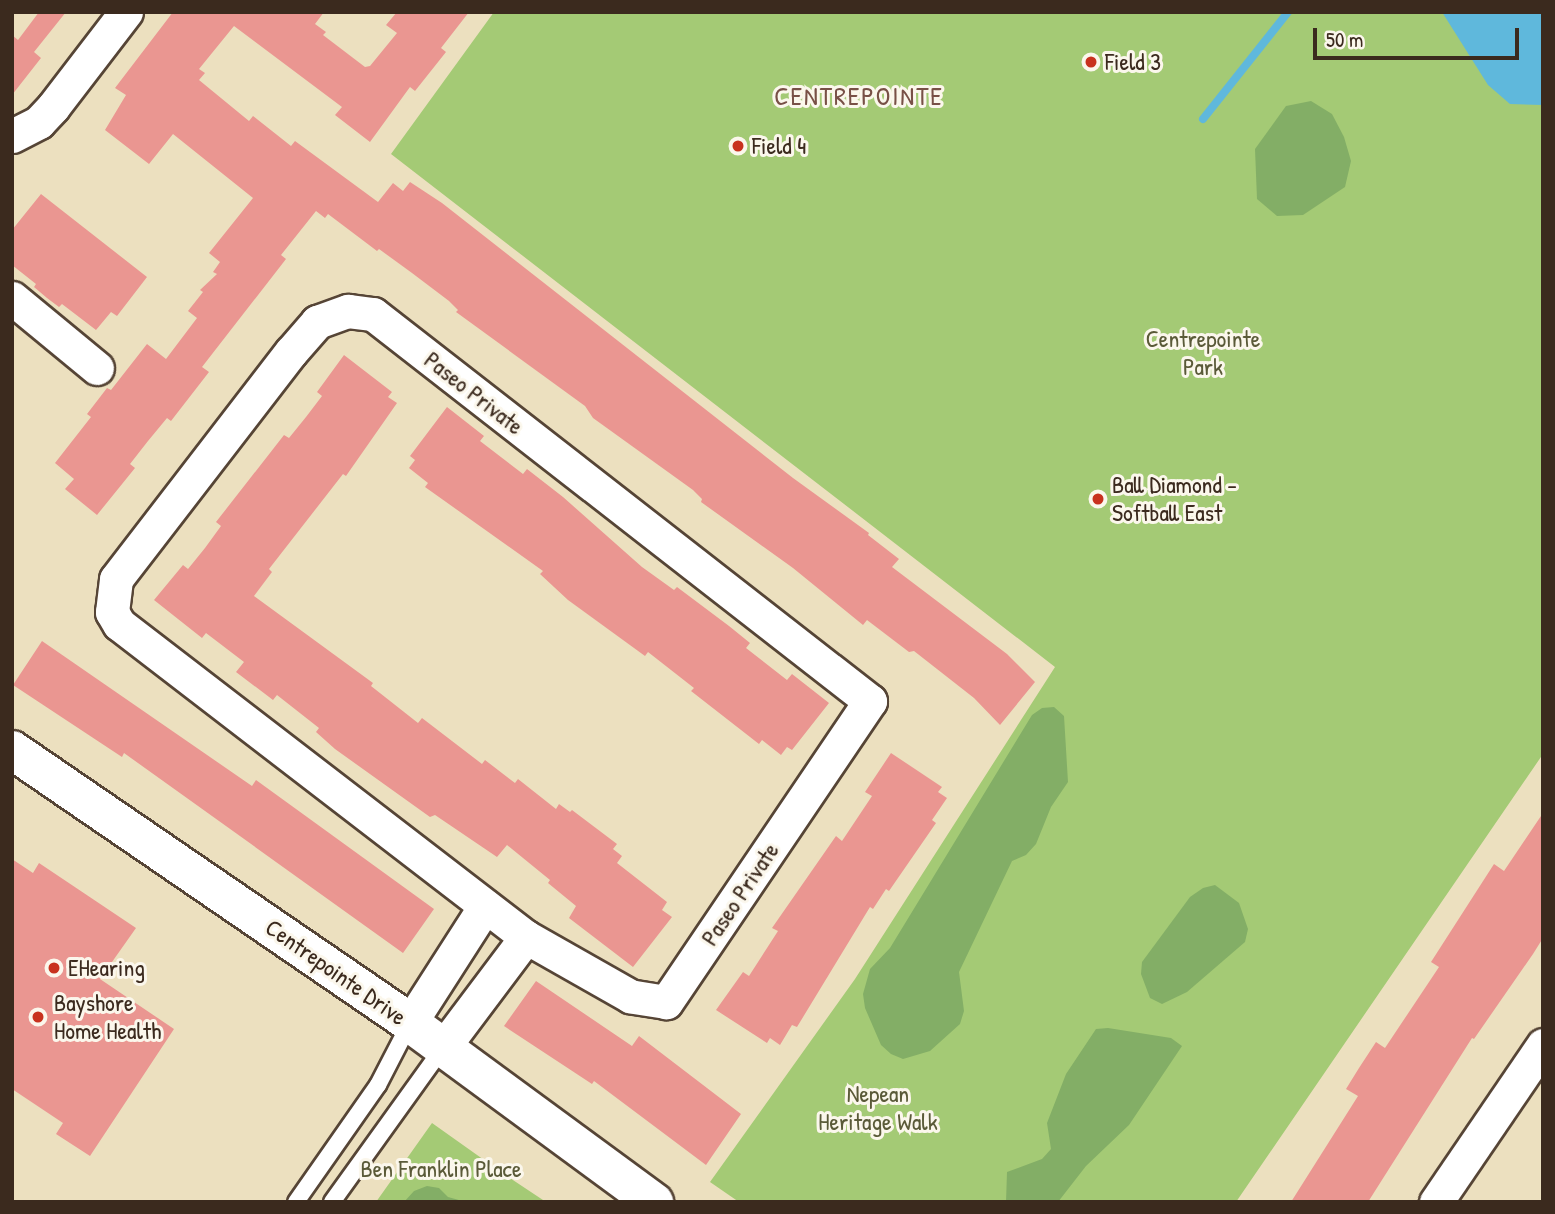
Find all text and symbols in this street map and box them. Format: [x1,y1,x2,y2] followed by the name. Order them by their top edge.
[1317,14,1524,58] scale bar
[1326,25,1363,54] text: 50 m
[1105,48,1161,76] place label: Field 3
[1083,54,1099,70] marker: Field 3
[776,80,942,112] district label: CENTREPOINTE
[752,132,806,160] place label: Field 4
[730,138,746,154] marker: Field 4
[1146,325,1260,381] park label: Centrepointe Park
[419,345,529,441] street label: Paseo Private
[1112,471,1237,527] place label: Ball Diamond - Softball East
[1090,491,1106,507] marker: Ball Diamond - Softball East
[695,837,785,951] street label: Paseo Private
[260,913,412,1031] street label: Centrepointe Drive
[68,954,145,982] place label: EHearing
[46,960,62,976] marker: EHearing
[54,989,161,1045] place label: Bayshore Home Health
[28,1007,48,1027] marker: Bayshore Home Health
[818,1080,938,1136] park label: Nepean Heritage Walk
[361,1155,521,1183] park label: Ben Franklin Place

